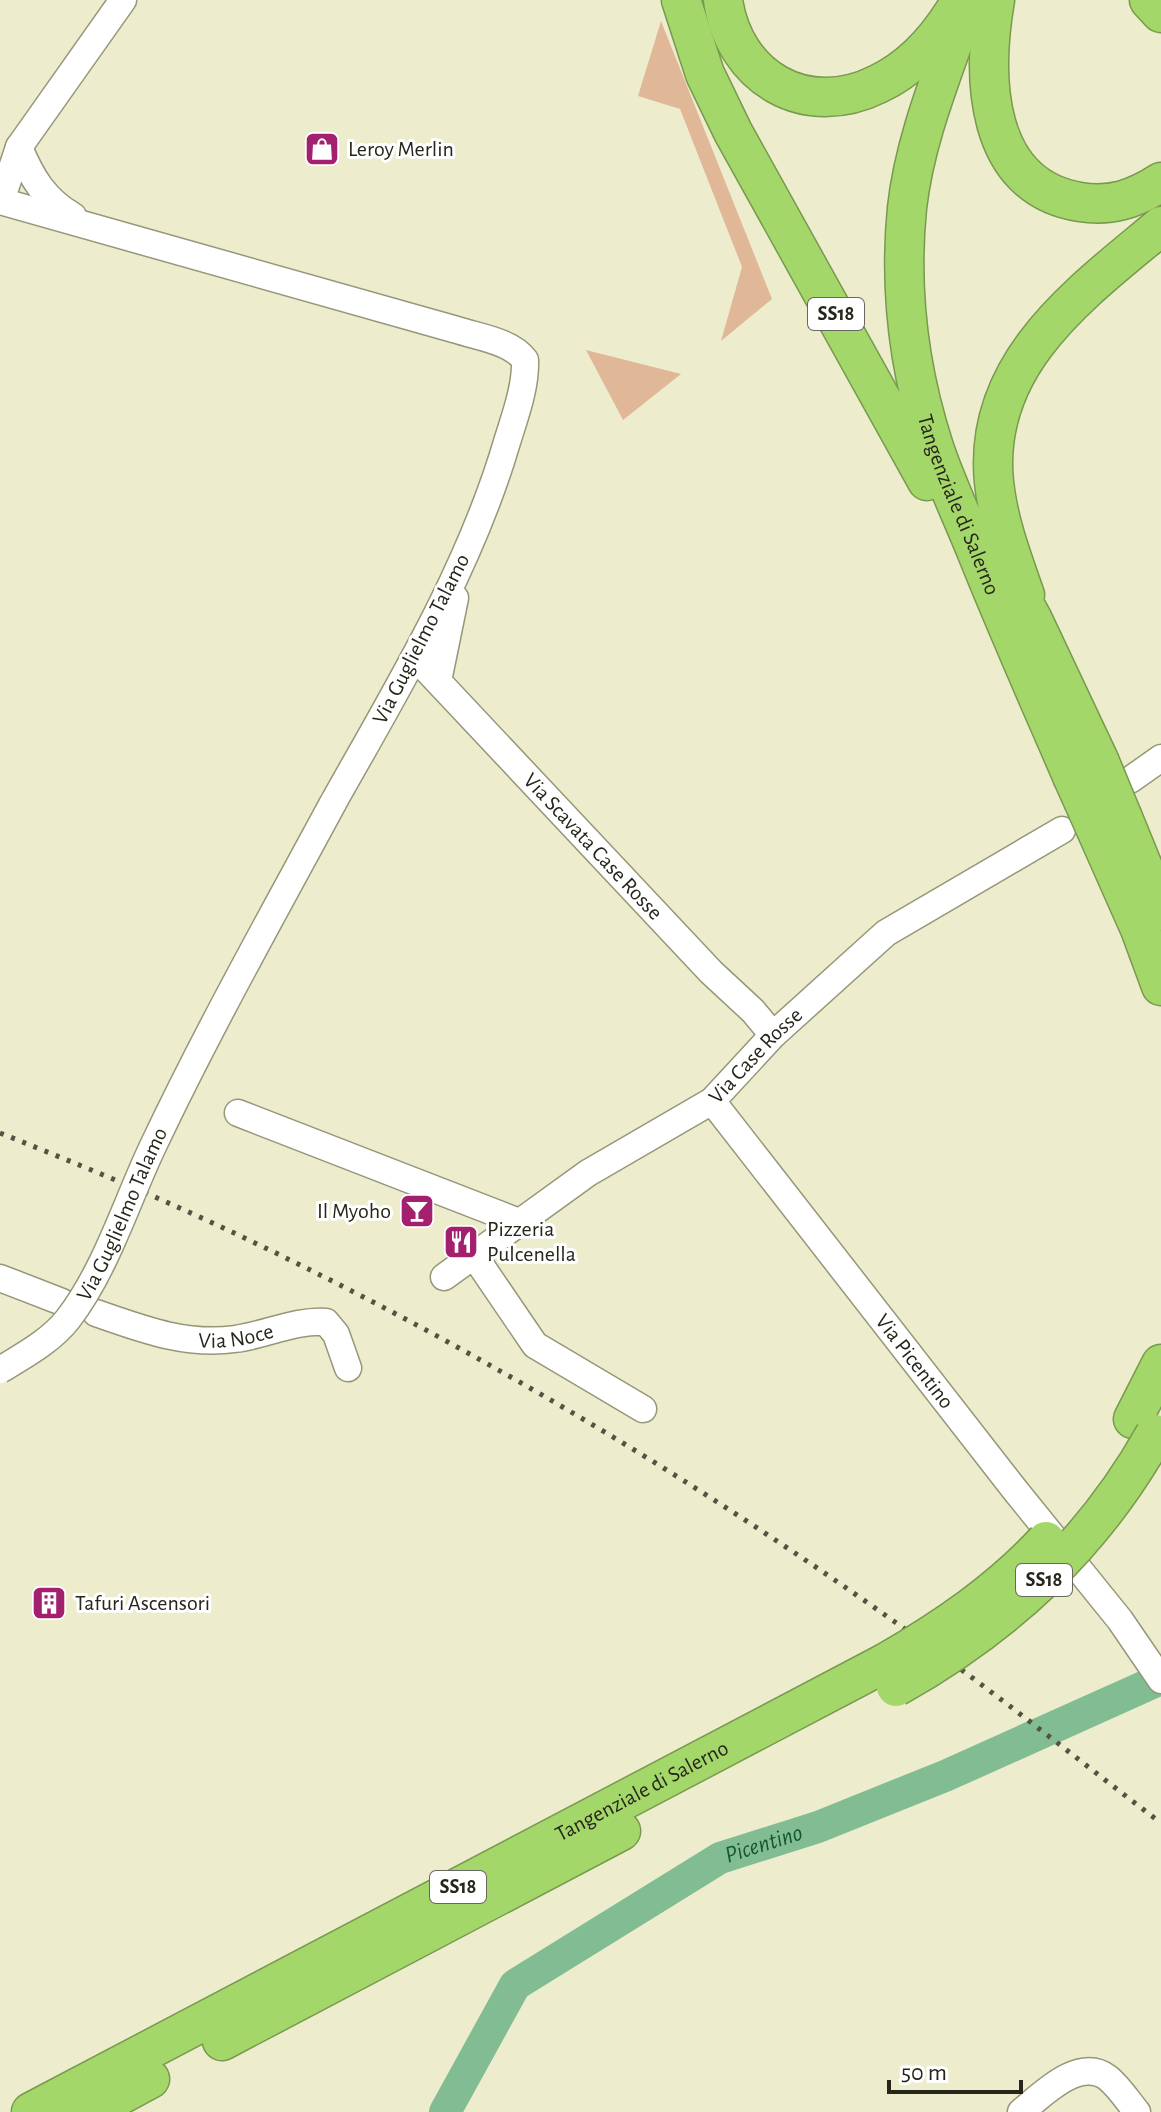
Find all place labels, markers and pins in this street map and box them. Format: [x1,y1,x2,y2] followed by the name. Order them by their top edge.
[303,130,341,168] shop icon: Leroy Merlin
[348,138,454,160] place label: Leroy Merlin
[398,1192,436,1230] bar icon: Il Myoho
[317,1200,391,1222] place label: Il Myoho
[487,1218,576,1265] place label: Pizzeria Pulcenella
[442,1223,480,1261] restaurant icon: Pizzeria Pulcenella
[30,1584,68,1622] building icon: Tafuri Ascensori
[75,1592,210,1614] place label: Tafuri Ascensori

